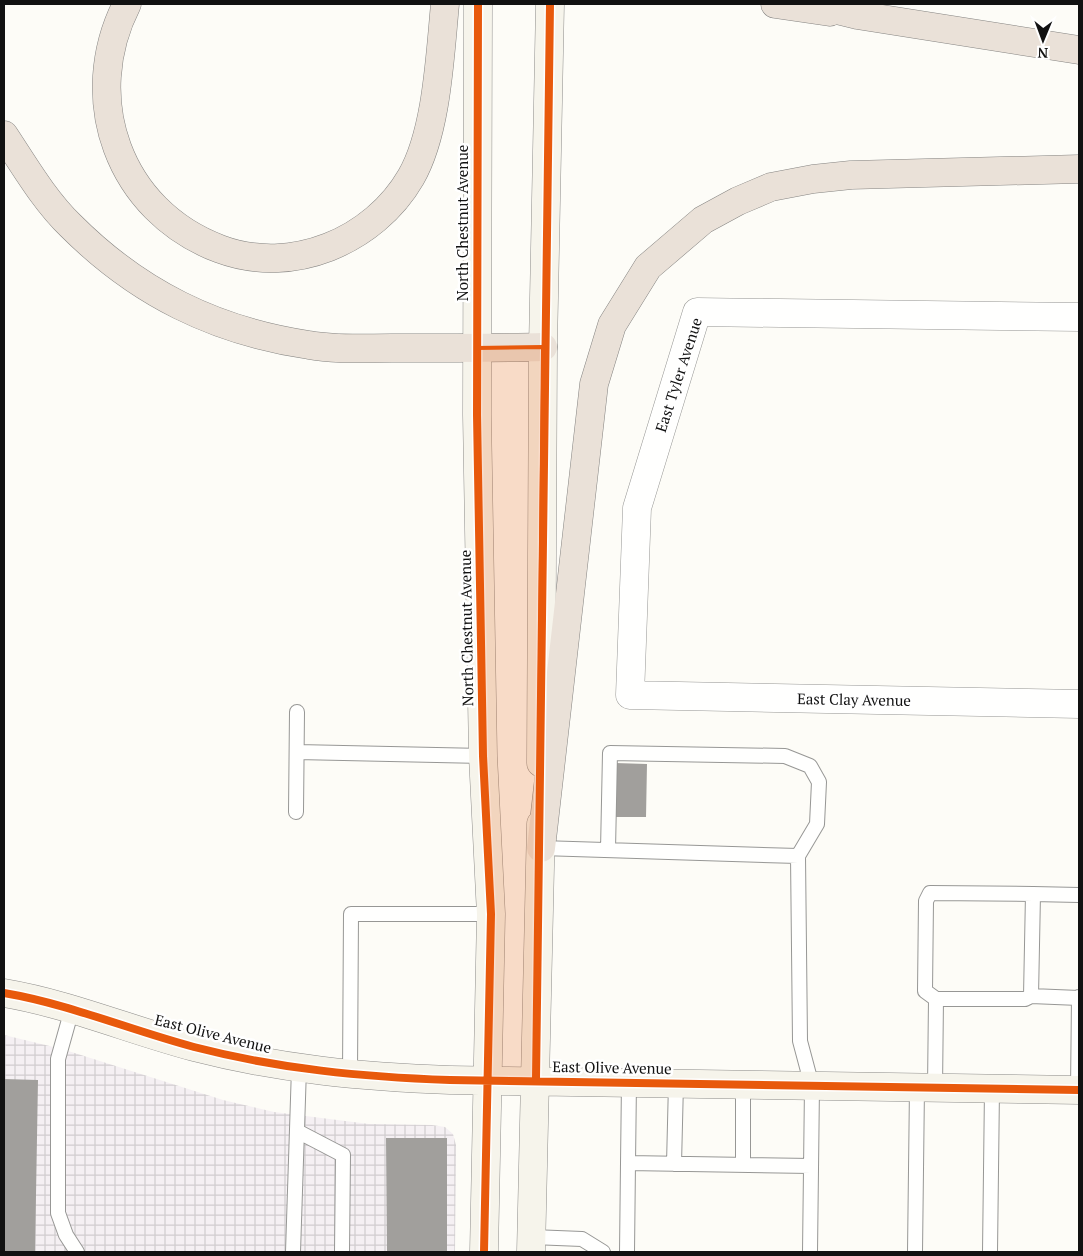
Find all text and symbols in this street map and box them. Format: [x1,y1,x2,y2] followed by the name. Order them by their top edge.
[1018,15,1068,65] north arrow
[1037,44,1048,63] text: N
[452,145,472,301] street label: North Chestnut Avenue
[650,315,706,434] street label: East Tyler Avenue
[455,550,477,707] street label: North Chestnut Avenue
[797,688,911,710] street label: East Clay Avenue
[153,1009,274,1057] street label: East Olive Avenue
[552,1056,672,1078] street label: East Olive Avenue

